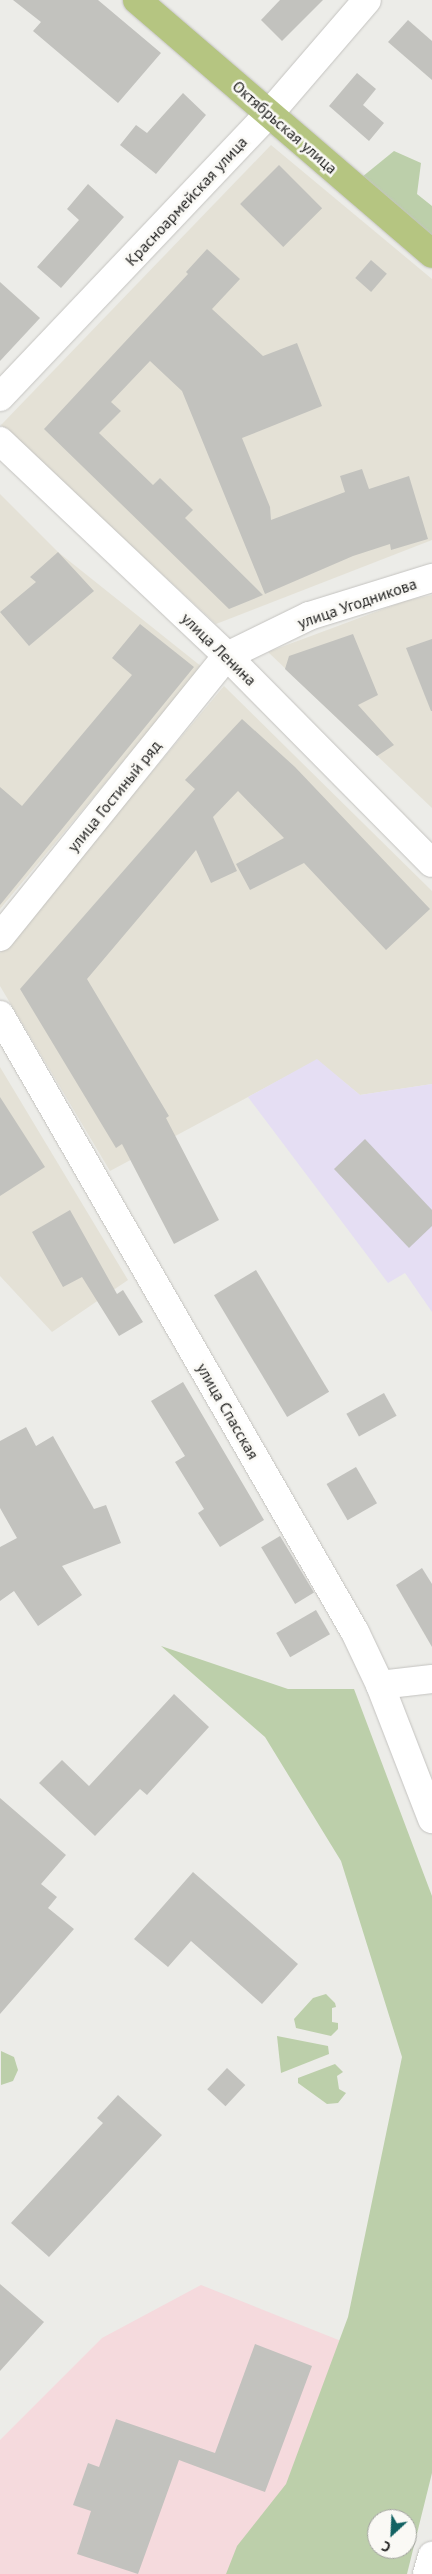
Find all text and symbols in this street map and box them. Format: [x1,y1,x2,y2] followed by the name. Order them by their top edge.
[229,76,341,178] street label: Октябрьская улица
[121,132,251,270] street label: Красноармейская улица
[295,574,419,632] street label: улица Угодникова
[177,608,261,690] street label: улица Ленина
[63,736,165,856] street label: улица Гостиный ряд
[193,1359,263,1463] street label: улица Спасская
[367,2509,417,2559] north arrow
[379,2537,393,2557] text: С

